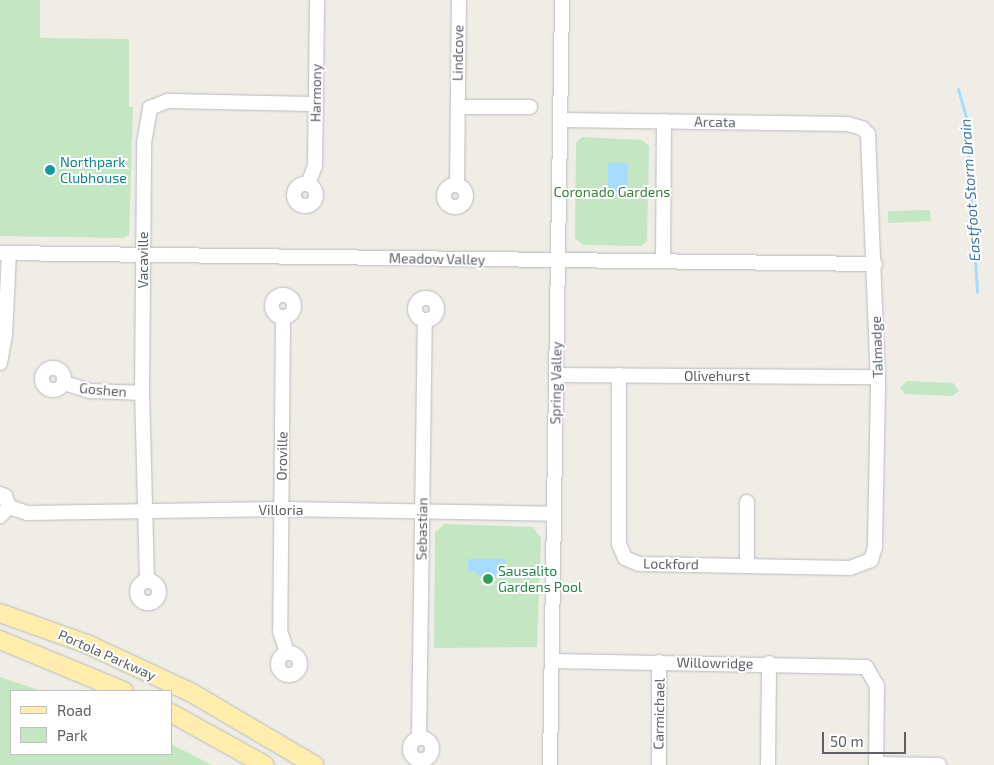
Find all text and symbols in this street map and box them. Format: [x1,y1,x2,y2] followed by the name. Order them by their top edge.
[449,25,467,81] street label: Lindcove
[307,64,325,122] street label: Harmony
[694,113,736,131] street label: Arcata
[956,118,984,262] water label: Eastfoot Storm Drain
[60,154,127,186] place label: Northpark Clubhouse
[44,164,56,176] marker: Northpark Clubhouse
[554,184,670,200] park label: Coronado Gardens
[135,231,151,289] street label: Vacaville
[388,250,486,268] street label: Meadow Valley
[868,316,886,378] street label: Talmadge
[547,341,565,425] street label: Spring Valley
[684,368,750,384] street label: Olivehurst
[79,380,127,400] street label: Goshen
[273,431,291,481] street label: Oroville
[413,497,431,561] street label: Sebastian
[258,502,304,518] street label: Villoria
[643,555,699,573] street label: Lockford
[498,563,582,596] place label: Sausalito Gardens Pool
[482,573,494,585] marker: Sausalito Gardens Pool
[56,626,158,684] street label: Portola Parkway
[676,654,754,672] street label: Willowridge
[650,678,668,750] street label: Carmichael
[10,690,172,755] legend
[57,701,92,719] text: Road
[824,722,908,754] scale bar
[57,726,88,744] text: Park
[830,732,864,750] text: 50 m

